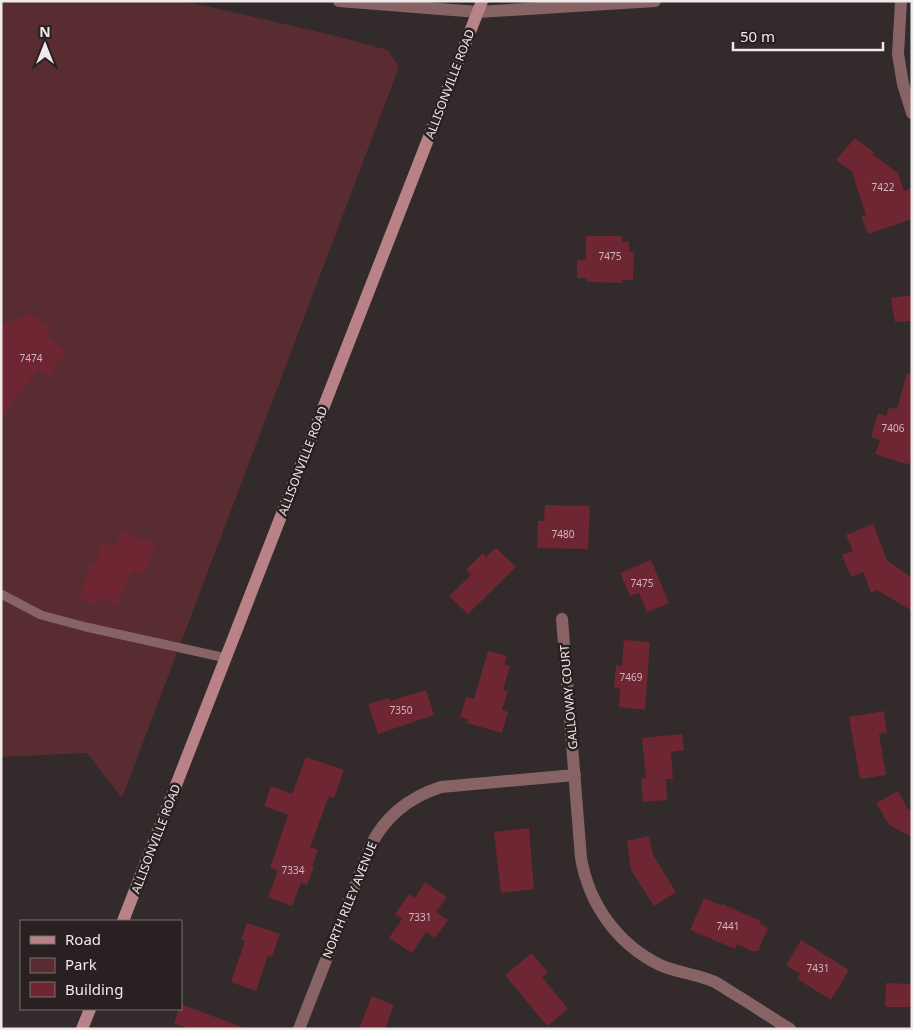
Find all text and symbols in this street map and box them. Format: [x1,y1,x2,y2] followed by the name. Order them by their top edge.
[20,20,70,70] north arrow
[733,20,883,52] scale bar
[39,22,51,41] text: N
[421,26,478,141] street label: ALLISONVILLE ROAD
[740,26,775,46] text: 50 m
[872,180,895,194] house number: 7422
[599,249,622,263] house number: 7475
[20,351,43,365] house number: 7474
[274,403,331,518] street label: ALLISONVILLE ROAD
[882,421,905,435] house number: 7406
[552,527,575,541] house number: 7480
[631,576,654,590] house number: 7475
[555,644,582,750] street label: GALLOWAY COURT
[620,670,643,684] house number: 7469
[390,703,413,717] house number: 7350
[127,781,184,896] street label: ALLISONVILLE ROAD
[318,839,381,961] street label: NORTH RILEY AVENUE
[282,863,305,877] house number: 7334
[409,910,431,924] house number: 7331
[717,919,739,933] house number: 7441
[20,920,182,1010] legend
[65,929,101,949] text: Road
[65,954,97,974] text: Park
[807,961,829,975] house number: 7431
[65,979,123,999] text: Building

